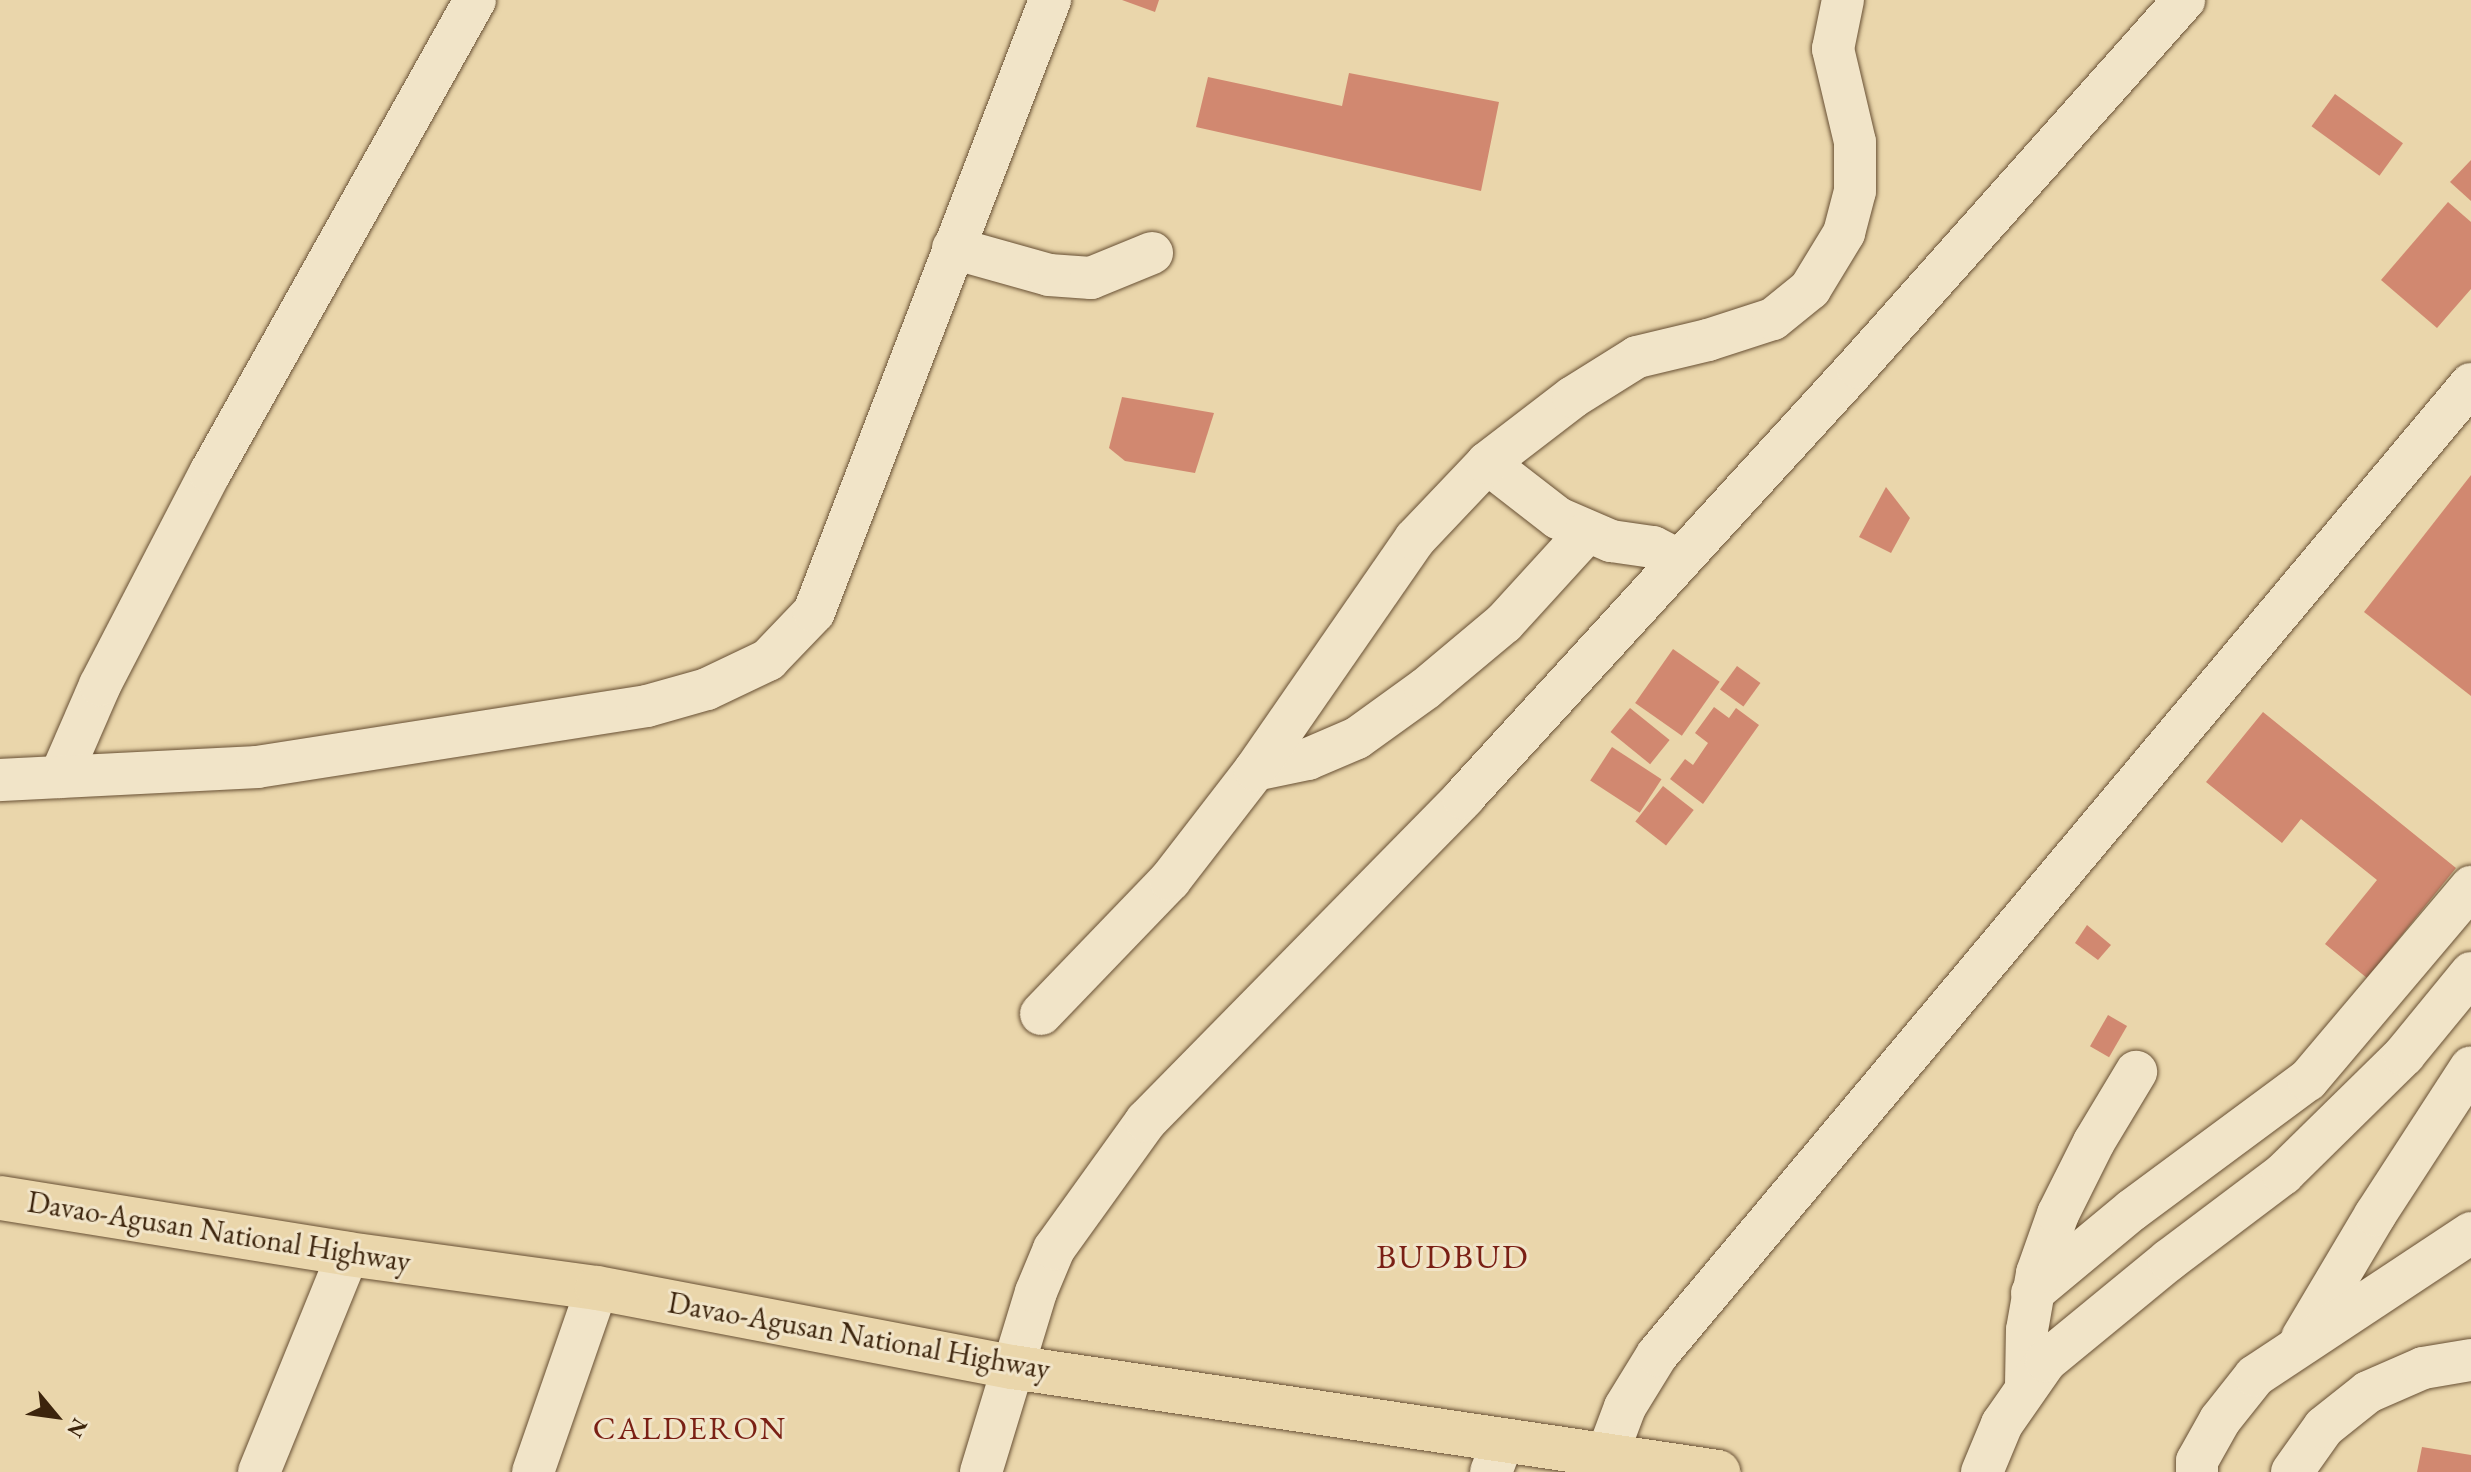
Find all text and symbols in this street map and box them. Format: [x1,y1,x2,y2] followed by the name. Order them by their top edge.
[25,1184,413,1280] street label: Davao-Agusan National Highway
[1376,1237,1530,1277] district label: BUDBUD
[665,1285,1053,1387] street label: Davao-Agusan National Highway
[16,1376,96,1456] north arrow
[593,1409,787,1447] district label: CALDERON
[60,1413,94,1443] text: N

